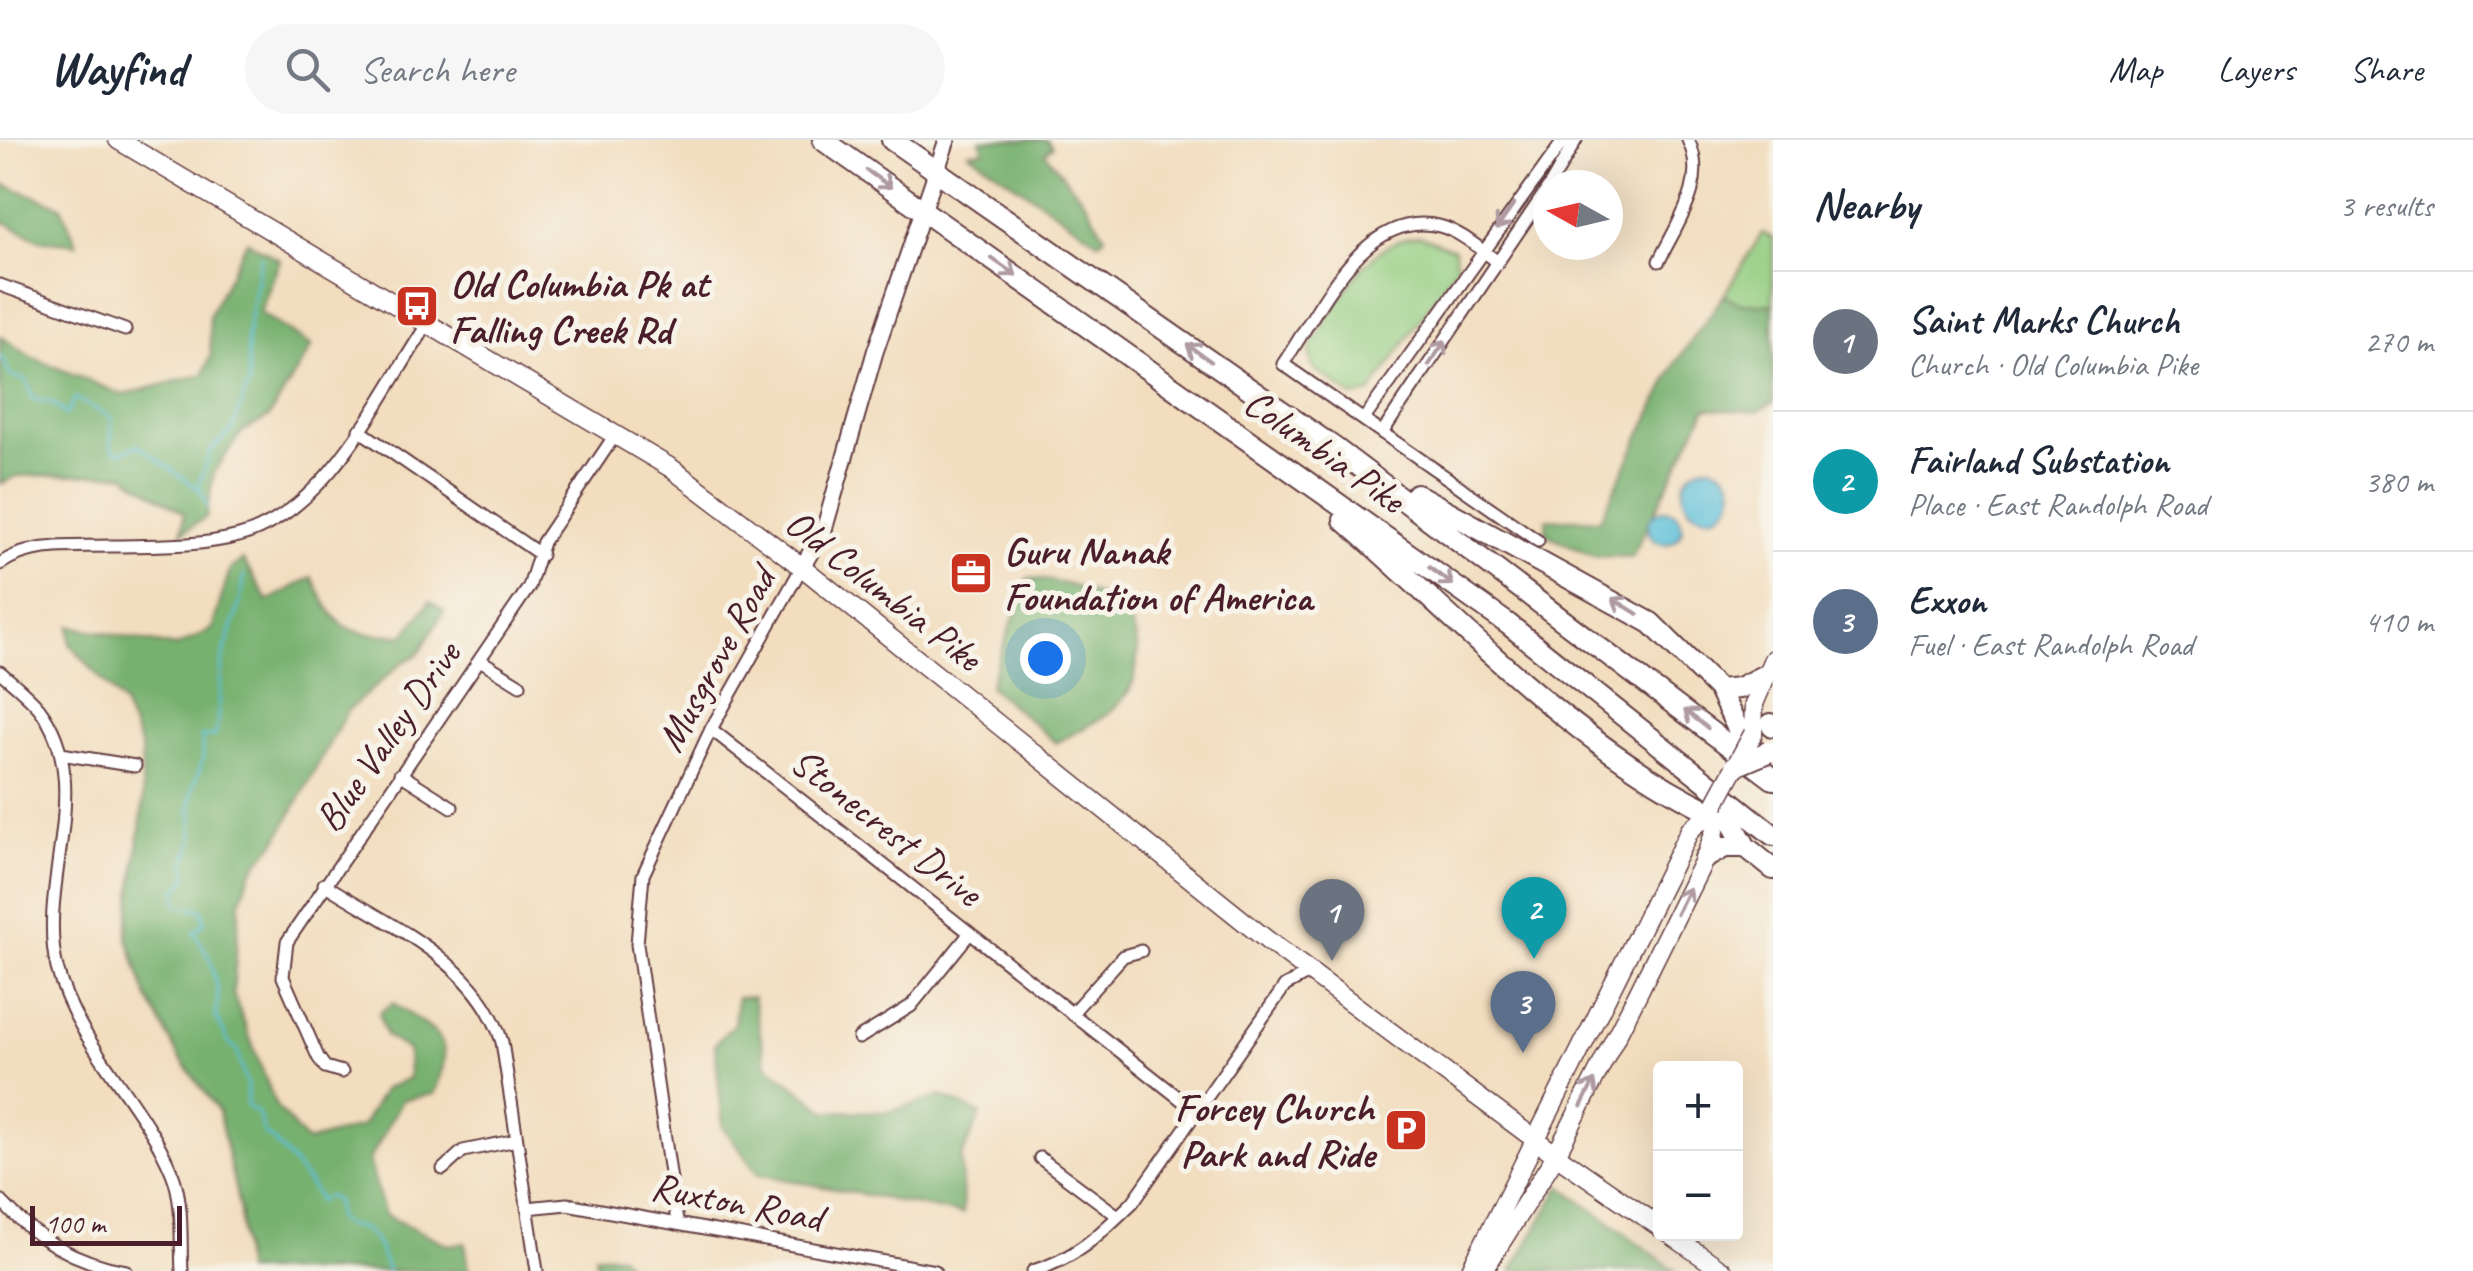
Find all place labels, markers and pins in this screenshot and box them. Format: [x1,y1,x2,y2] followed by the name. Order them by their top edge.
[450,259,712,355] place label: Old Columbia Pk at Falling Creek Rd
[394,283,440,329] bus stop icon: Old Columbia Pk at Falling Creek Rd
[1004,526,1315,622] place label: Guru Nanak Foundation of America
[948,550,994,596] office icon: Guru Nanak Foundation of America
[1502,876,1566,959] pin: 2
[1300,878,1364,961] pin: 1
[1490,970,1556,1053] pin: 3
[1175,1083,1378,1179] place label: Forcey Church Park and Ride
[1383,1107,1429,1153] parking icon: Forcey Church Park and Ride

